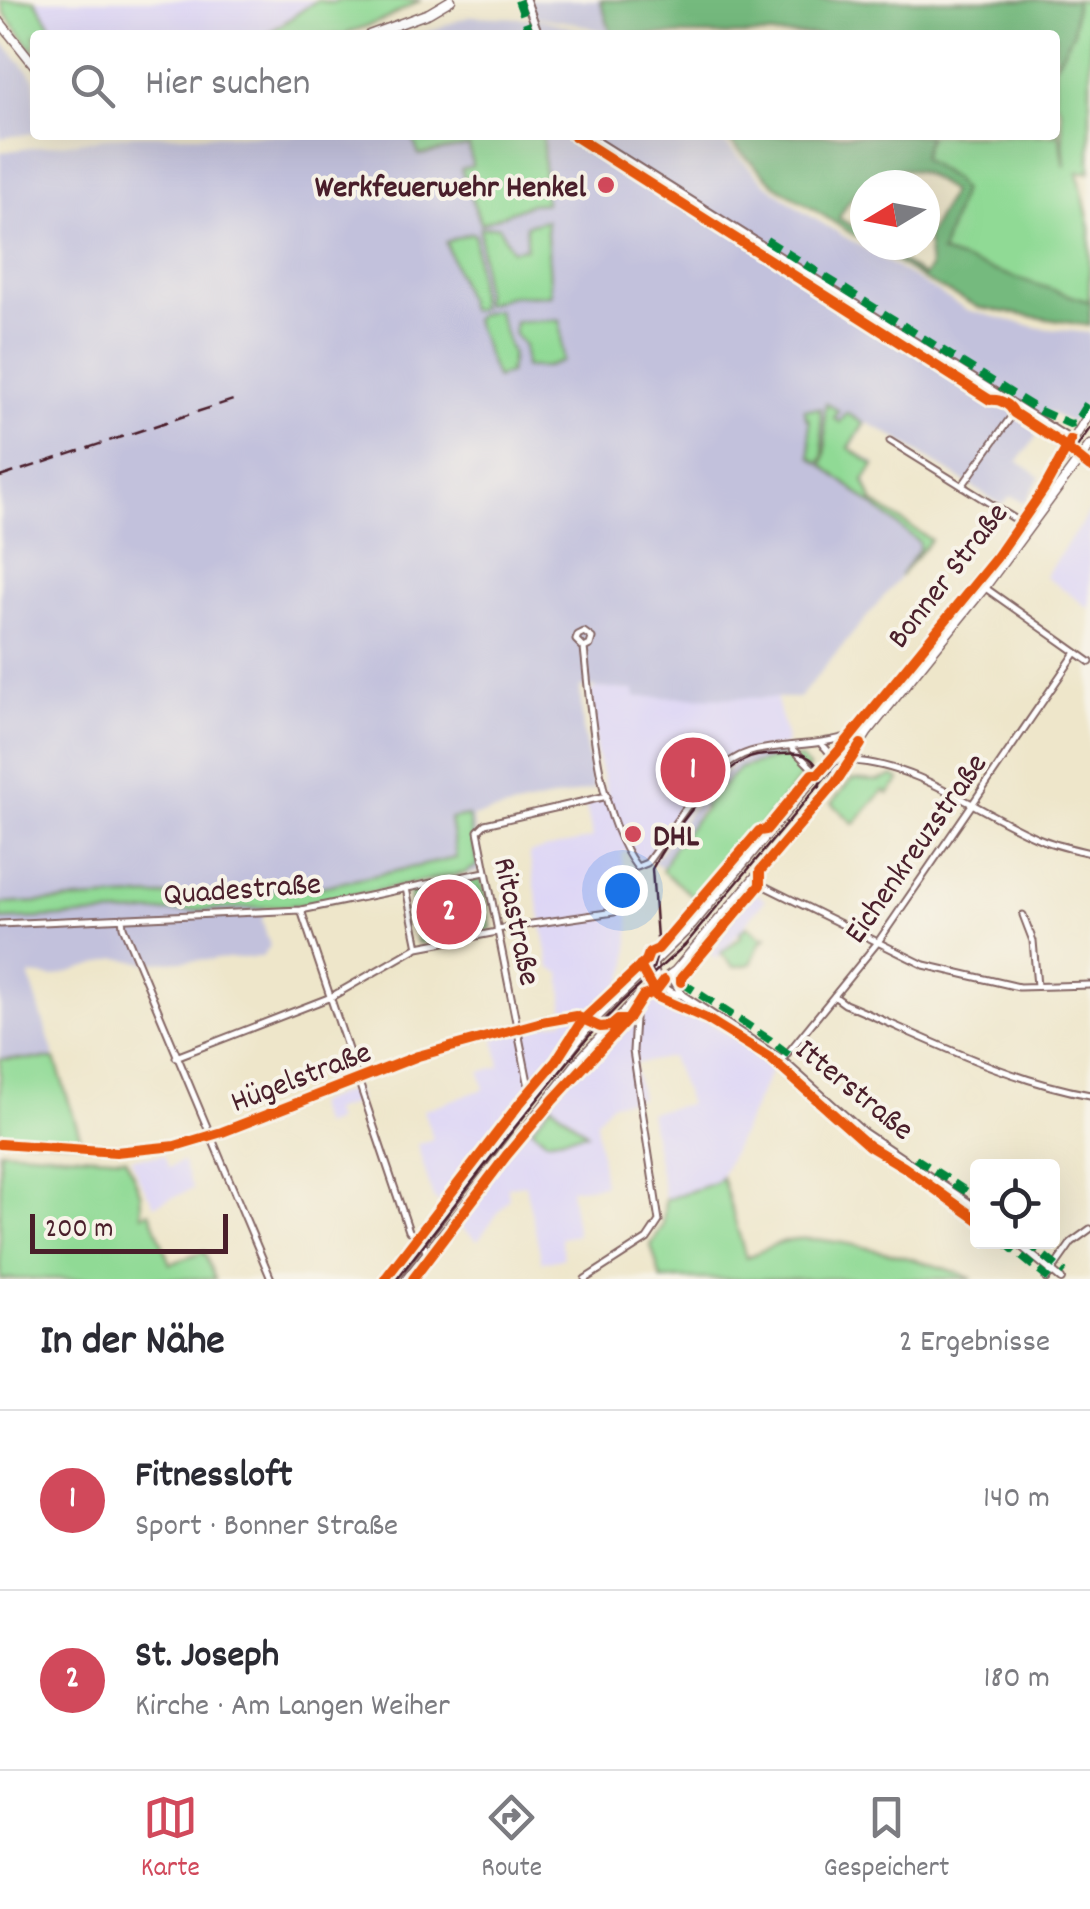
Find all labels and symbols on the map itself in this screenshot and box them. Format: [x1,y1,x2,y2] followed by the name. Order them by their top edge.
[315,167,586,213] place label: Werkfeuerwehr Henkel
[850,170,940,260] north arrow
[595,174,617,196] marker: Werkfeuerwehr Henkel
[878,494,1022,660] street label: Bonner Straße
[660,732,726,808] pin: 1
[835,745,1001,954] street label: Eichenkreuzstraße
[653,816,700,862] place label: DHL
[622,823,644,845] marker: DHL
[478,854,550,990] street label: Ritastraße
[162,864,323,920] street label: Quadestraße
[597,865,648,916] your location
[416,874,482,950] pin: 2
[784,1030,922,1154] street label: Itterstraße
[225,1032,379,1128] street label: Hügelstraße
[30,1209,228,1254] scale bar

